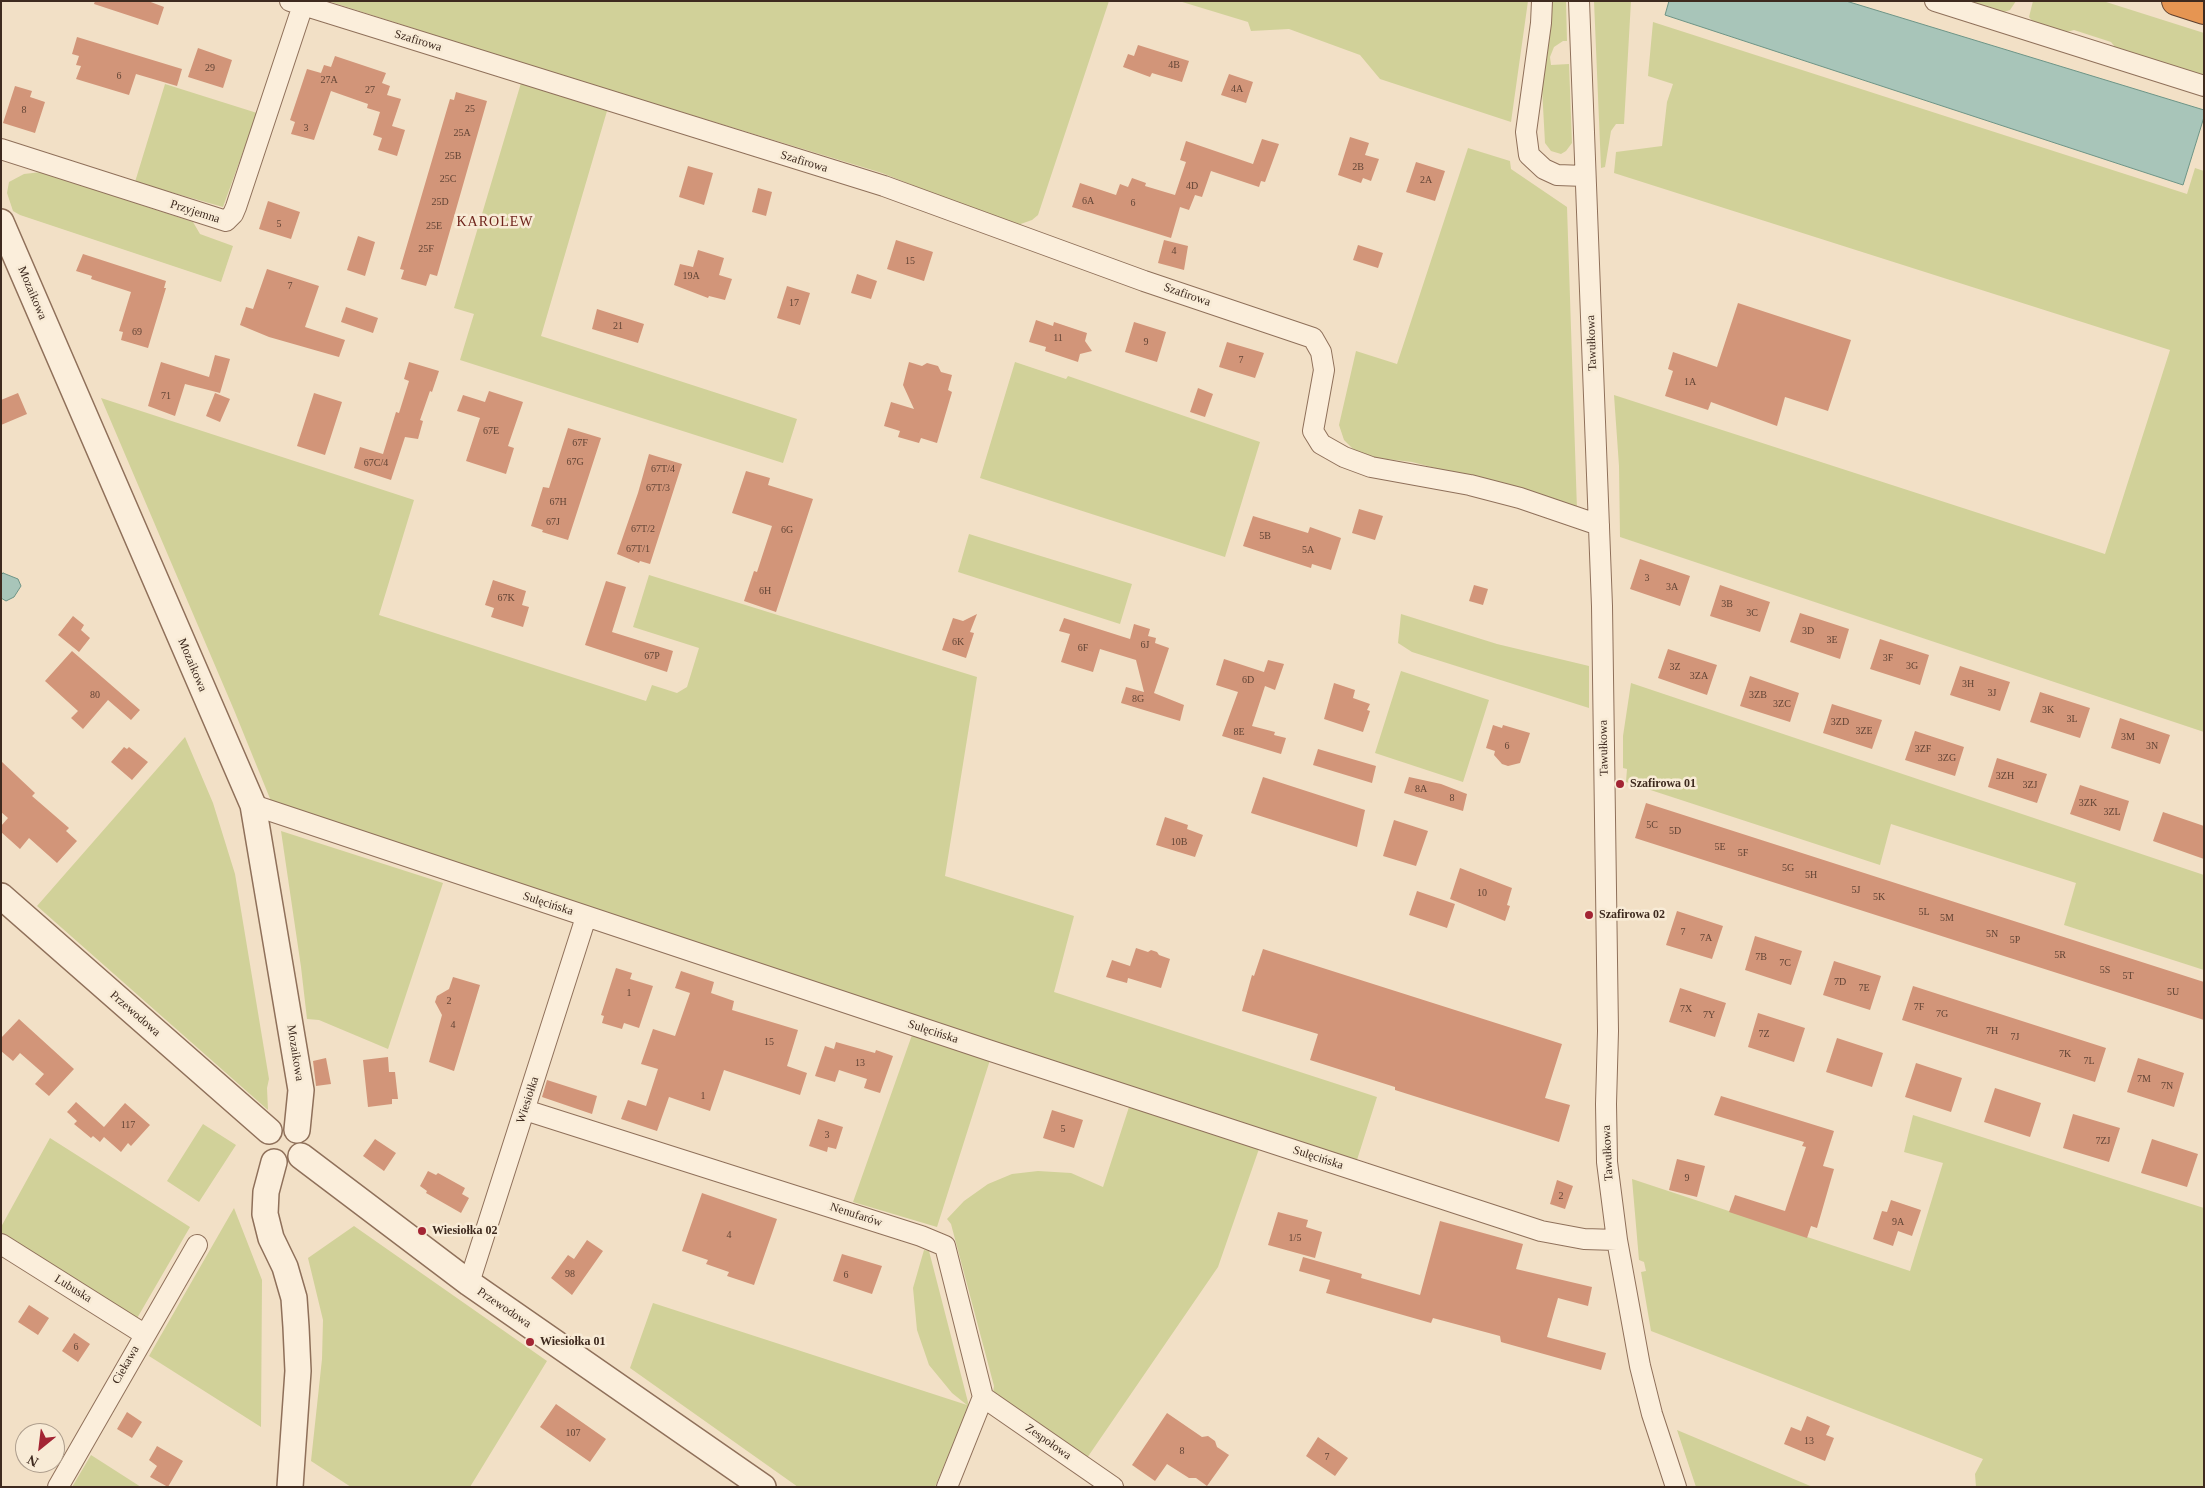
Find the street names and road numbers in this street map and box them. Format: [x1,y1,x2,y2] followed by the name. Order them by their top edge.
[393,27,443,55] street label: Szafirowa
[779,148,829,176] street label: Szafirowa
[168,197,222,227] street label: Przyjemna
[14,264,50,322] street label: Mozaikowa
[1162,280,1212,310] street label: Szafirowa
[1584,315,1600,371] street label: Tawułkowa
[174,636,210,694] street label: Mozaikowa
[1596,720,1612,776] street label: Tawułkowa
[521,889,575,919] street label: Sulęcińska
[107,988,163,1040] street label: Przewodowa
[906,1017,960,1047] street label: Sulęcińska
[283,1024,307,1082] street label: Mozaikowa
[514,1075,542,1125] street label: Wiesiołka
[1599,1125,1617,1181] street label: Tawułkowa
[1291,1143,1345,1173] street label: Sulęcińska
[828,1200,884,1230] street label: Nenufarów
[52,1272,94,1306] street label: Lubuska
[474,1285,534,1331] street label: Przewodowa
[109,1343,143,1387] street label: Ciekawa
[1022,1421,1074,1463] street label: Zespołowa

